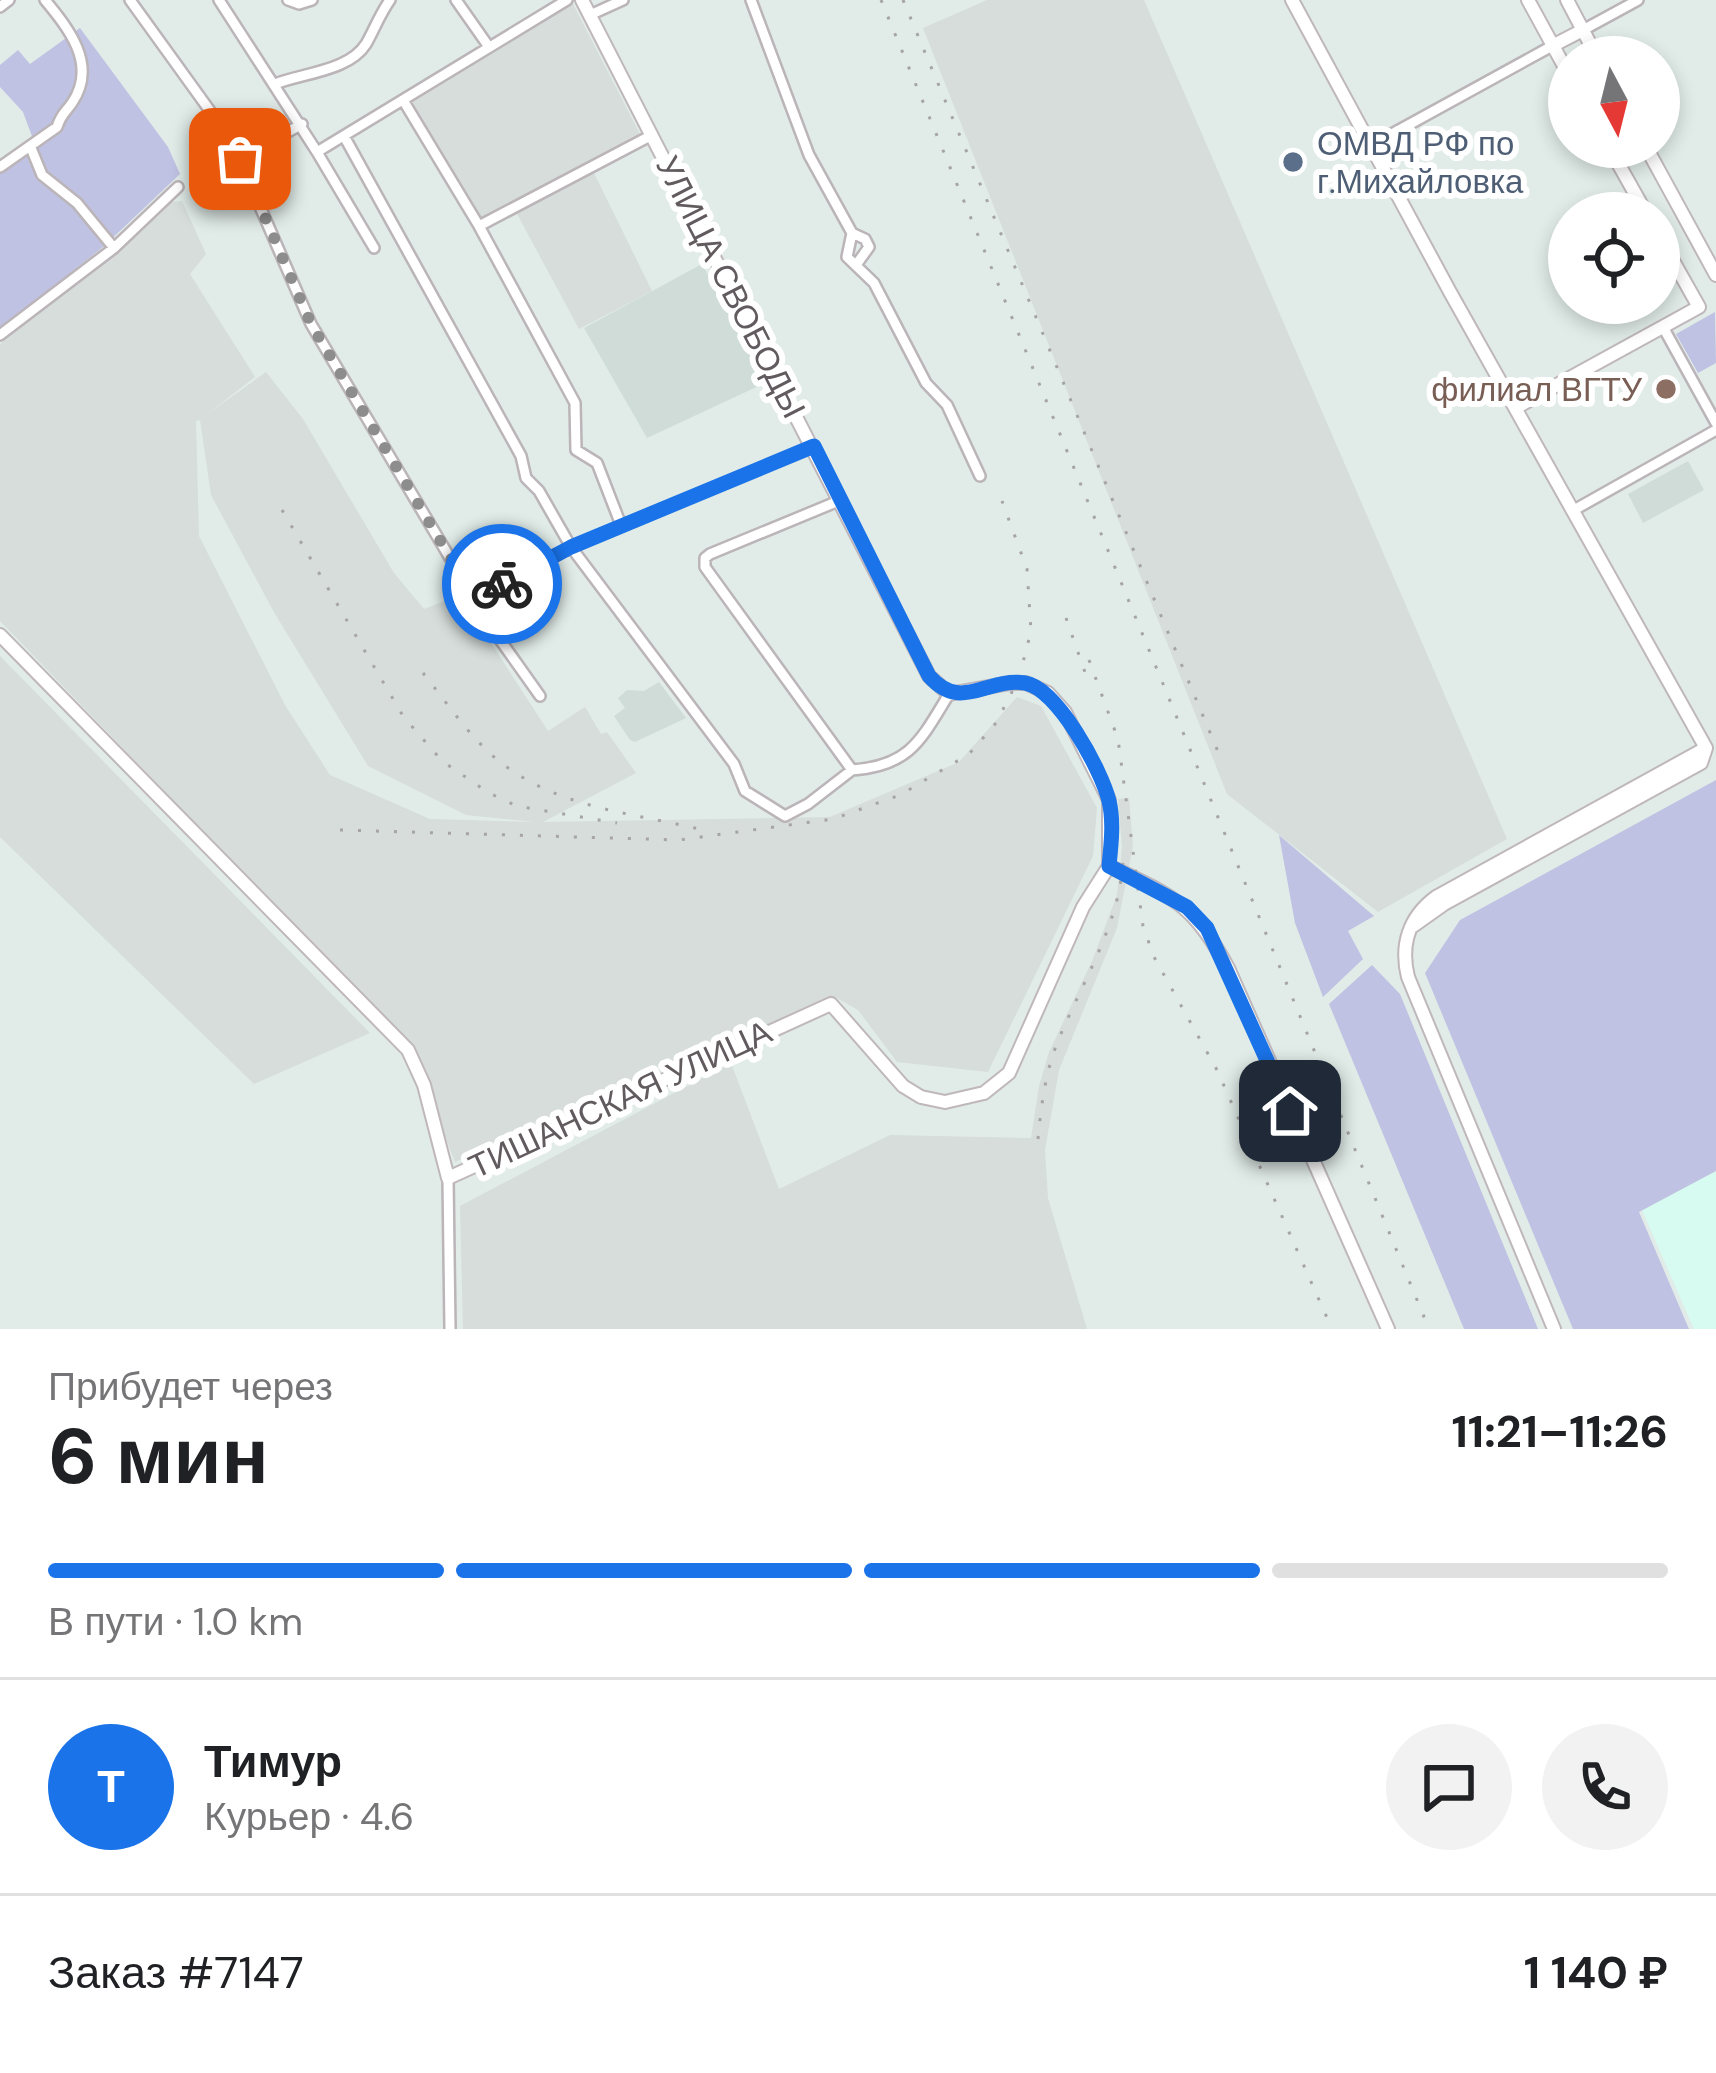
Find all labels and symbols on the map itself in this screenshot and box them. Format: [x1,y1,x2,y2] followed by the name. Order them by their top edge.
[1548,36,1680,168] north arrow
[189,108,291,210] pin
[1317,122,1524,203] place label: ОМВД РФ по г.Михайловка
[646,149,816,425] street label: УЛИЦА СВОБОДЫ
[1280,149,1306,175] marker: ОМВД РФ по г.Михайловка
[1431,368,1643,411] place label: филиал ВГТУ
[1653,376,1679,402] marker: филиал ВГТУ
[442,524,562,644] courier
[462,1010,778,1188] street label: ТИШАНСКАЯ УЛИЦА
[1239,1060,1341,1162] pin

